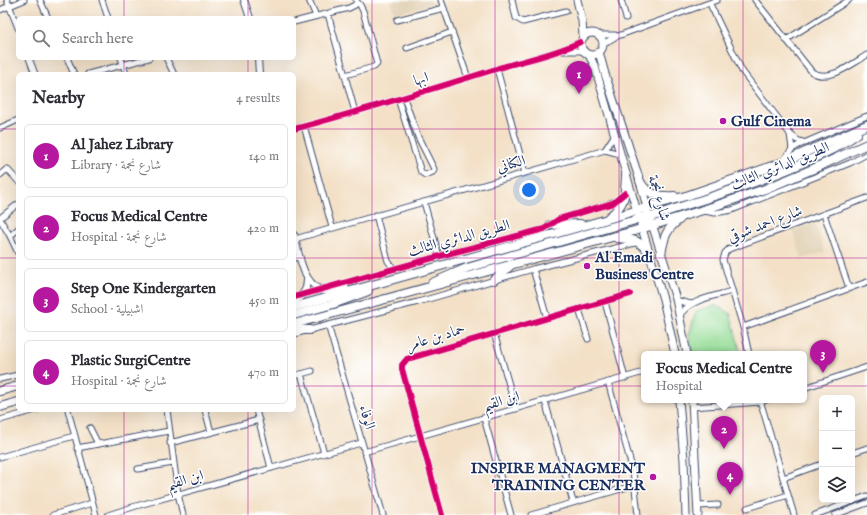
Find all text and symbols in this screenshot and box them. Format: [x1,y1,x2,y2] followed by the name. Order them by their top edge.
[16,16,296,60] search box
[30,27,52,49] icon: search
[62,29,133,48] text: Search here
[566,61,592,94] pin: 1
[411,68,431,90] street label: ابها
[32,88,85,109] text: Nearby
[236,90,280,107] text: 4 results
[731,112,812,131] place label: Gulf Cinema
[718,116,728,126] marker: Gulf Cinema
[71,135,173,154] text: Al Jahez Library
[728,138,833,196] street label: الطريق الدائري الثالث
[44,148,48,165] text: 1
[249,148,279,165] text: 140 m
[494,151,528,179] street label: الكناني
[71,157,161,174] text: Library · شارع نجمة
[641,173,675,224] street label: شارع نجمة
[519,180,539,200] your location
[725,201,806,250] street label: شارع احمد شوقي
[71,207,207,226] text: Focus Medical Centre
[406,215,513,263] street label: الطريق الدائري الثالث
[43,220,49,237] text: 2
[247,220,279,237] text: 420 m
[71,229,167,246] text: Hospital · شارع نجمة
[594,248,694,284] place label: Al Emadi Business Centre
[582,261,592,271] marker: Al Emadi Business Centre
[71,279,216,298] text: Step One Kindergarten
[44,292,48,309] text: 3
[249,292,279,309] text: 450 m
[71,301,143,318] text: School · اشبيلية
[404,319,468,356] street label: حماد بن عامر
[810,340,836,373] pin: 3
[71,351,191,370] text: Plastic SurgiCentre
[641,351,807,403] popup
[656,359,792,378] text: Focus Medical Centre
[43,364,49,381] text: 4
[248,364,279,381] text: 470 m
[71,373,167,390] text: Hospital · شارع نجمة
[656,378,702,395] text: Hospital
[480,387,523,420] street label: ابن القيم
[819,395,855,503] map controls
[819,395,855,431] button: +
[354,403,380,431] street label: الوفاء
[711,416,737,449] pin: 2
[819,431,855,467] button: −
[471,459,647,495] place label: INSPIRE MANAGMENT TRAINING CENTER
[717,462,743,495] pin: 4
[164,466,207,499] street label: ابن القيم
[819,467,855,503] button: layers
[648,472,658,482] marker: INSPIRE MANAGMENT TRAINING CENTER

